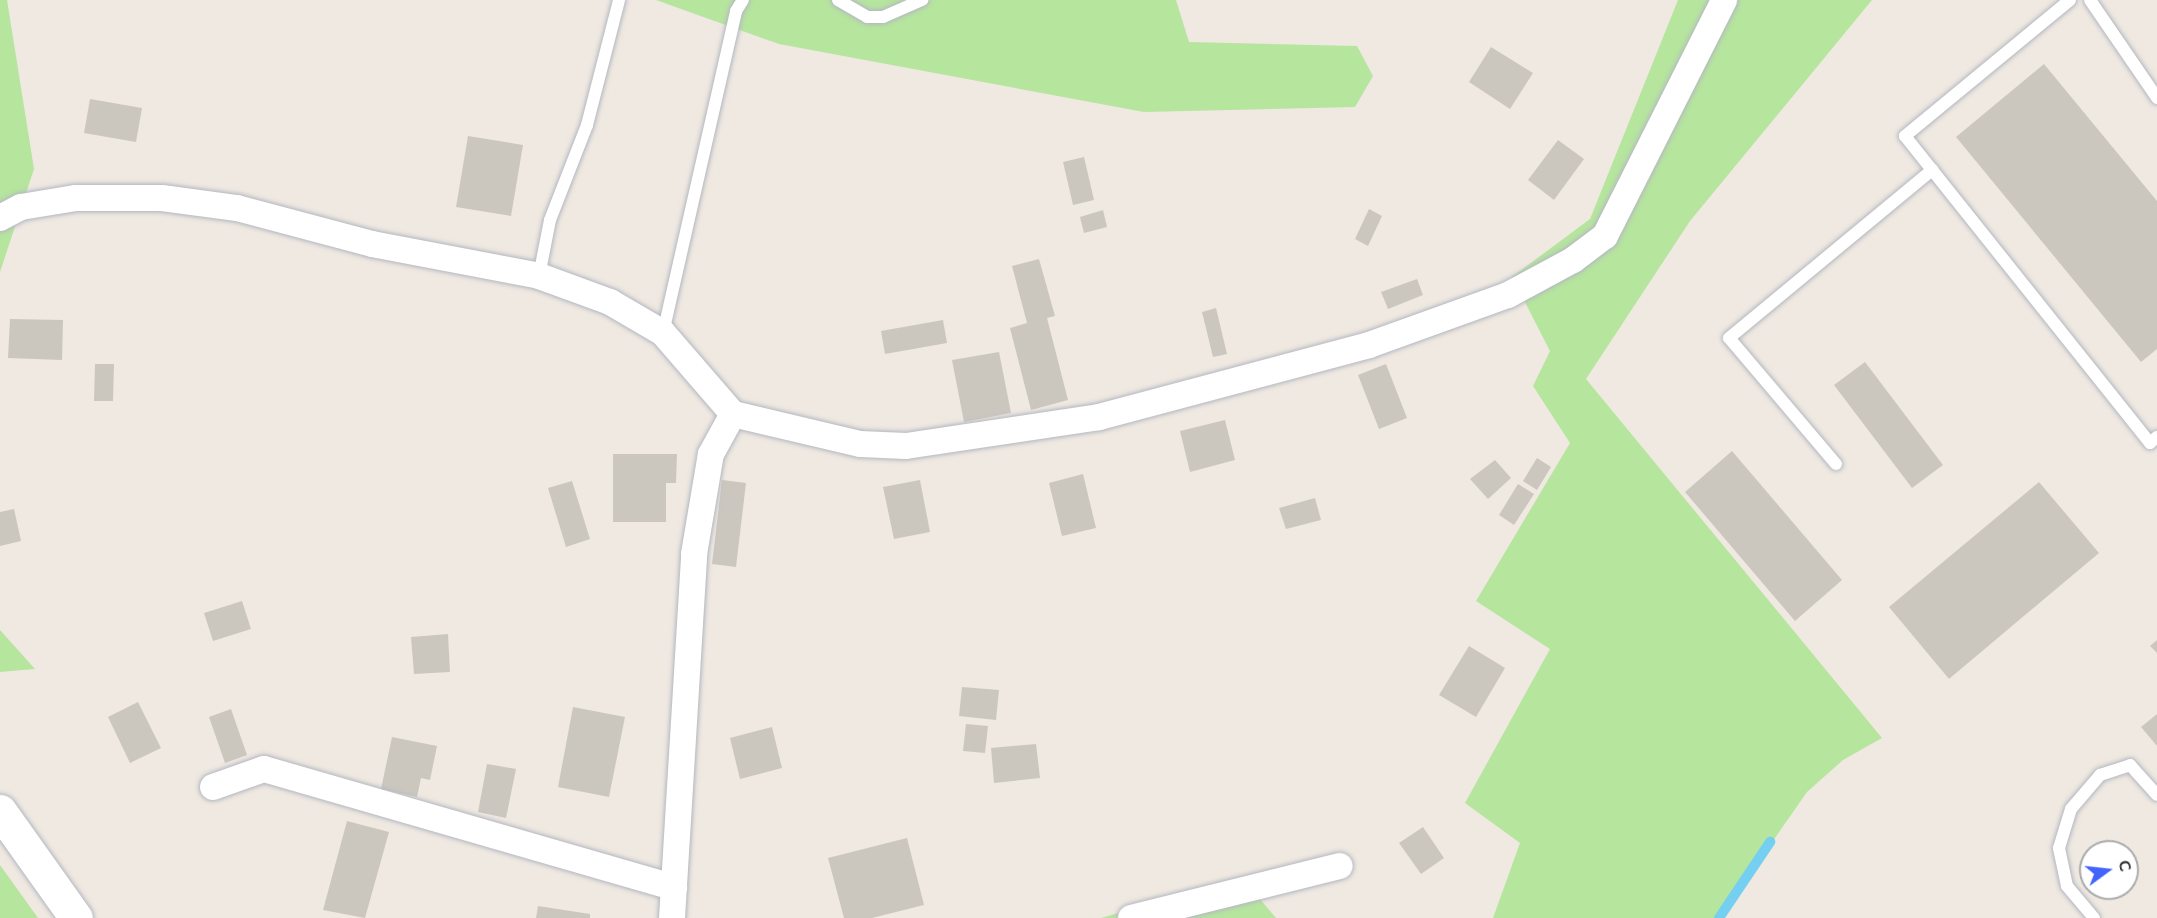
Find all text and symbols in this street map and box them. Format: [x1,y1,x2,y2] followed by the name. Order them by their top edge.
[2079,840,2139,900] north arrow
[2112,858,2136,874] text: С

